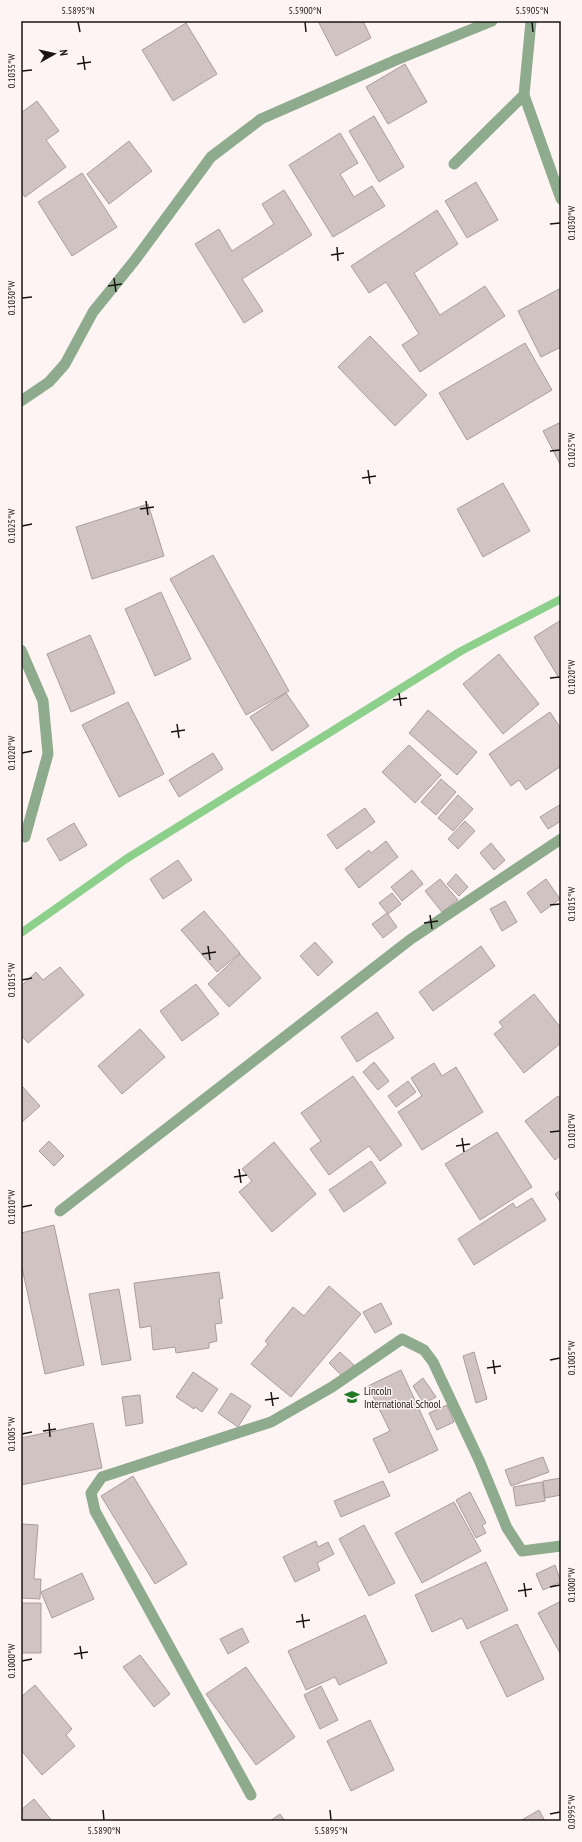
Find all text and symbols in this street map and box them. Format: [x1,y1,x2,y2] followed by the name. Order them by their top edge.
[61,4,95,17] text: 5.5895°N
[288,4,322,17] text: 5.5900°N
[515,4,549,17] text: 5.5905°N
[34,34,74,74] north arrow
[57,49,71,57] text: N
[5,54,18,88] text: 0.1035°W
[565,206,578,240] text: 0.1030°W
[5,281,18,315] text: 0.1030°W
[565,433,578,467] text: 0.1025°W
[5,509,18,543] text: 0.1025°W
[565,660,578,694] text: 0.1020°W
[5,736,18,770] text: 0.1020°W
[565,887,578,921] text: 0.1015°W
[5,963,18,997] text: 0.1015°W
[565,1114,578,1148] text: 0.1010°W
[5,1190,18,1224] text: 0.1010°W
[565,1341,578,1375] text: 0.1005°W
[364,1384,441,1411] place label: Lincoln International School
[343,1388,361,1406] school or university icon: Lincoln International School
[5,1417,18,1451] text: 0.1005°W
[565,1568,578,1602] text: 0.1000°W
[5,1644,18,1678] text: 0.1000°W
[565,1795,578,1829] text: 0.0995°W
[87,1824,121,1837] text: 5.5890°N
[314,1824,348,1837] text: 5.5895°N

